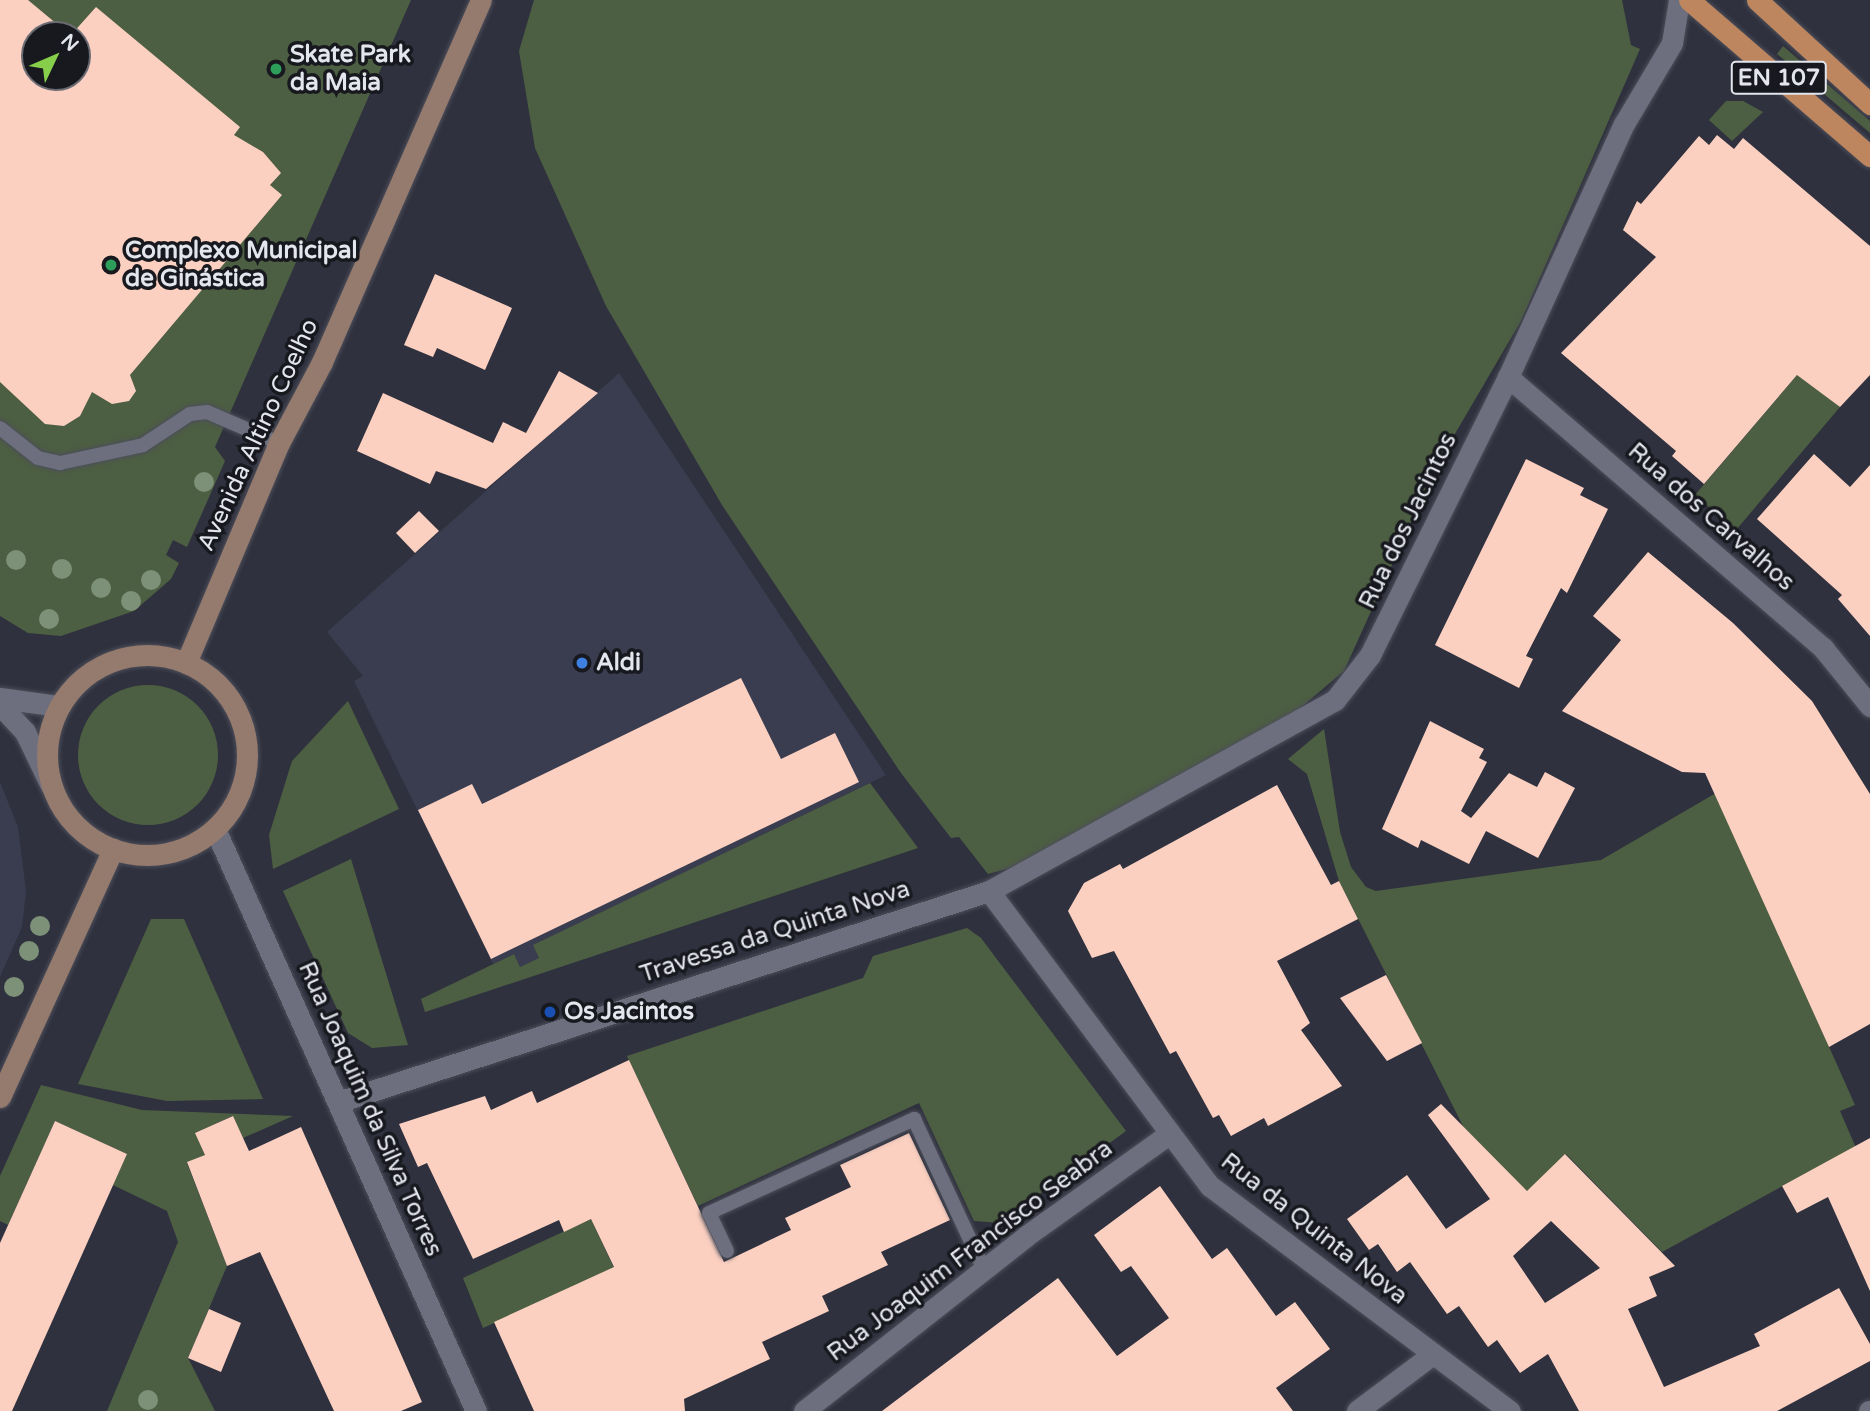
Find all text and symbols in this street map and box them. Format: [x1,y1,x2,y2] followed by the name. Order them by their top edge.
[21,21,91,91] north arrow
[56,30,83,56] text: N
[290,41,411,97] place label: Skate Park da Maia
[1730,58,1828,97] road number: EN 107
[268,61,284,77] marker: Skate Park da Maia
[125,237,357,293] place label: Complexo Municipal de Ginástica
[103,257,119,273] marker: Complexo Municipal de Ginástica
[192,314,324,556] street label: Avenida Altino Coelho
[1353,428,1463,614] street label: Rua dos Jacintos
[1622,437,1800,597] street label: Rua dos Carvalhos
[596,649,641,677] place label: Aldi
[574,655,590,671] marker: Aldi
[636,875,914,989] street label: Travessa da Quinta Nova
[292,957,448,1261] street label: Rua Joaquim da Silva Torres
[564,998,694,1026] place label: Os Jacintos
[542,1004,558,1020] marker: Os Jacintos
[822,1134,1118,1368] street label: Rua Joaquim Francisco Seabra
[1215,1147,1413,1311] street label: Rua da Quinta Nova

